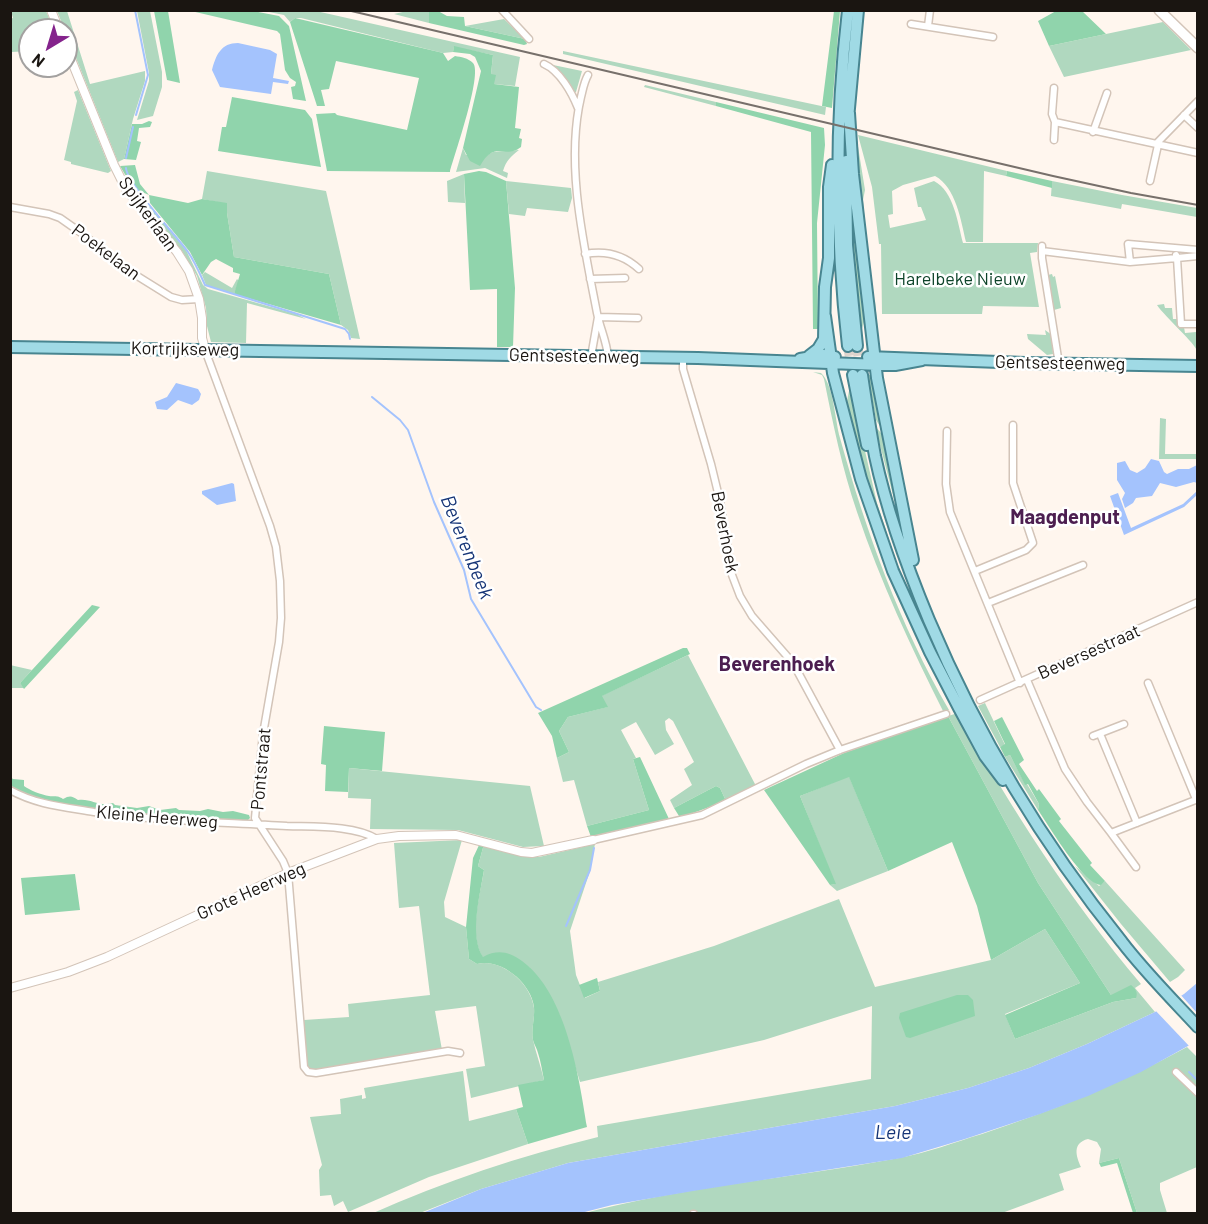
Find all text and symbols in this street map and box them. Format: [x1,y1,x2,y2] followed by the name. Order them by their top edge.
[18,18,78,78] north arrow
[28,50,48,72] text: N
[114,173,182,255] street label: Spijkerlaan
[67,219,145,285] street label: Poekelaan
[894,268,1026,290] park label: Harelbeke Nieuw
[131,337,239,361] street label: Kortrijkseweg
[509,344,639,368] street label: Gentsesteenweg
[995,351,1125,375] street label: Gentsesteenweg
[706,489,744,575] street label: Beverhoek
[435,491,499,603] water label: Beverenbeek
[1010,505,1120,529] district label: Maagdenput
[1035,620,1143,684] street label: Beversestraat
[719,652,835,676] district label: Beverenhoek
[247,727,275,811] street label: Pontstraat
[95,801,219,833] street label: Kleine Heerweg
[193,857,309,925] street label: Grote Heerweg
[875,1120,911,1144] water label: Leie

